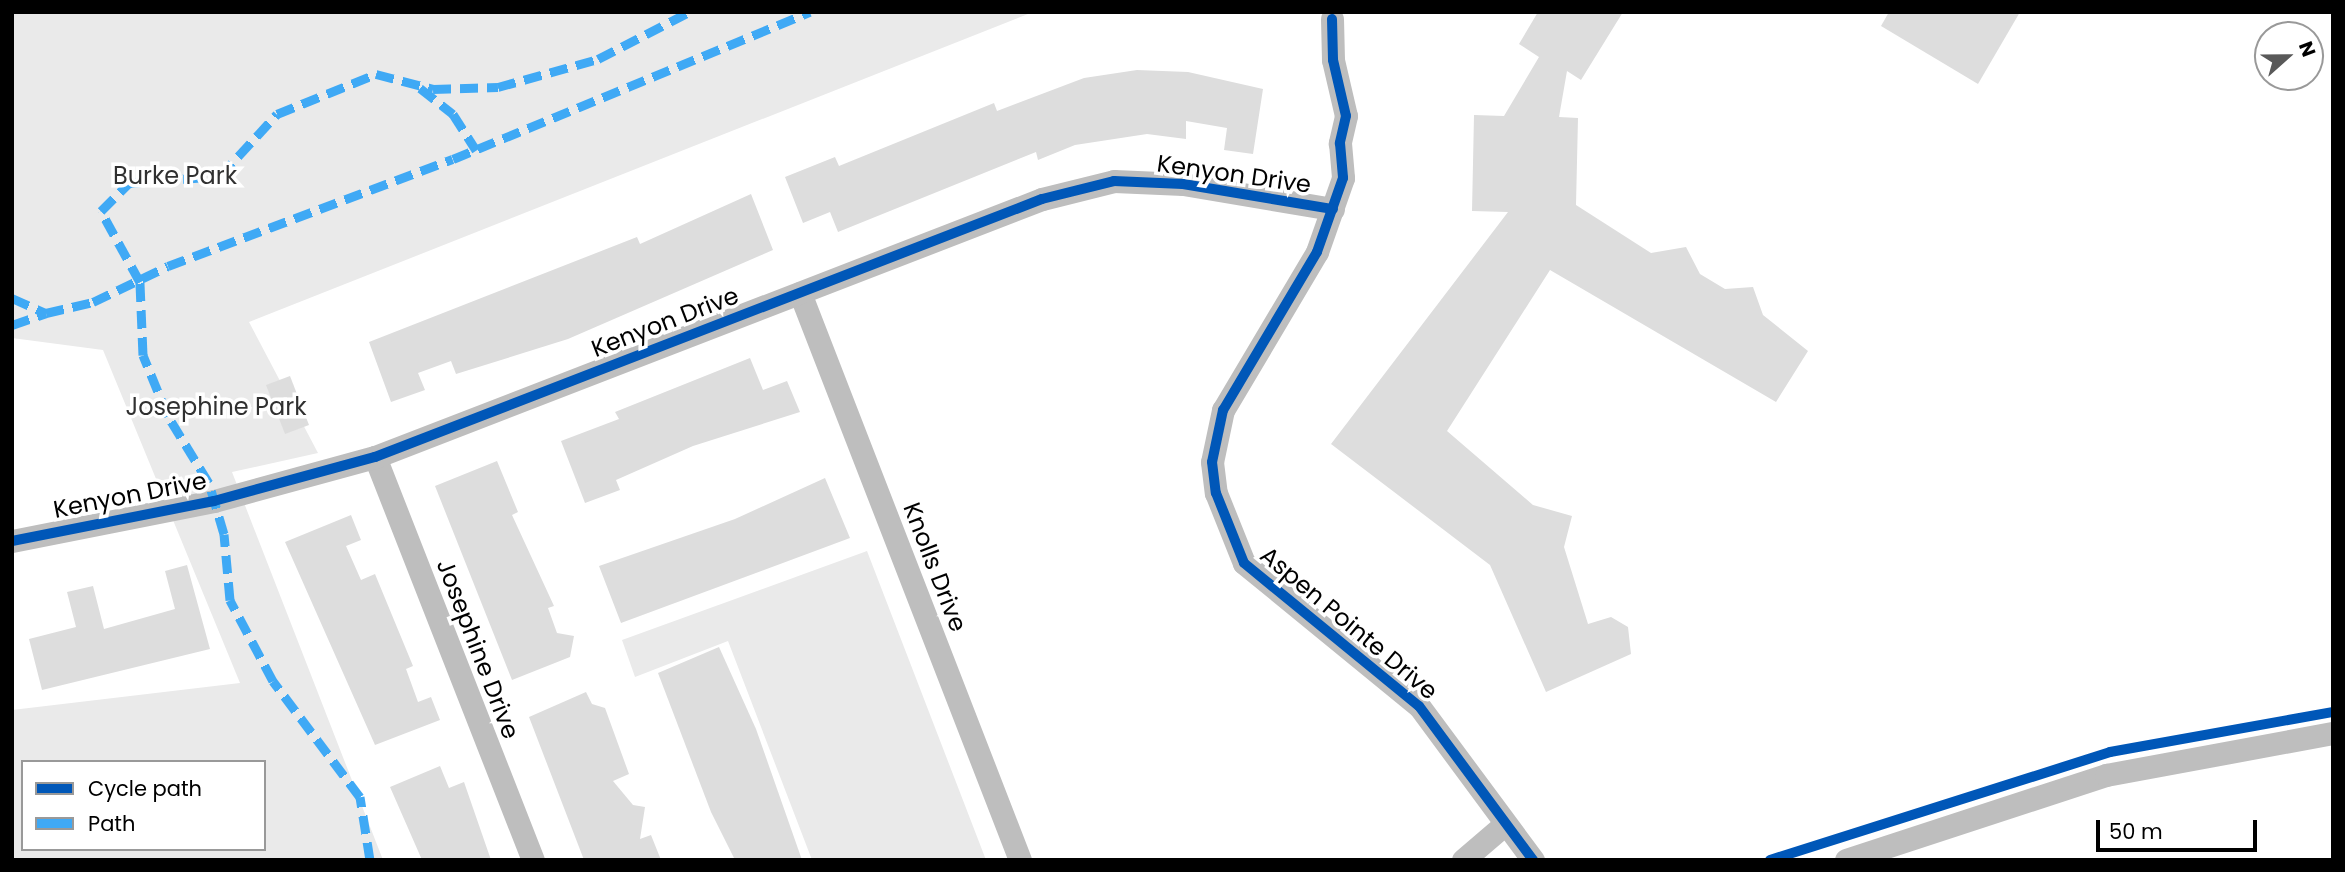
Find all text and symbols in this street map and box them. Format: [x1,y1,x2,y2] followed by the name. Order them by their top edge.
[2254,21,2324,91] north arrow
[2292,37,2322,61] text: N
[1155,149,1313,199] street label: Kenyon Drive
[113,162,237,190] park label: Burke Park
[587,281,743,363] street label: Kenyon Drive
[125,393,307,421] park label: Josephine Park
[51,466,209,524] street label: Kenyon Drive
[897,498,973,636] street label: Knolls Drive
[1255,541,1443,705] street label: Aspen Pointe Drive
[431,555,525,743] street label: Josephine Drive
[21,760,266,851] legend
[88,774,202,803] text: Cycle path
[2100,806,2261,850] scale bar
[88,809,135,838] text: Path
[2109,817,2163,846] text: 50 m

